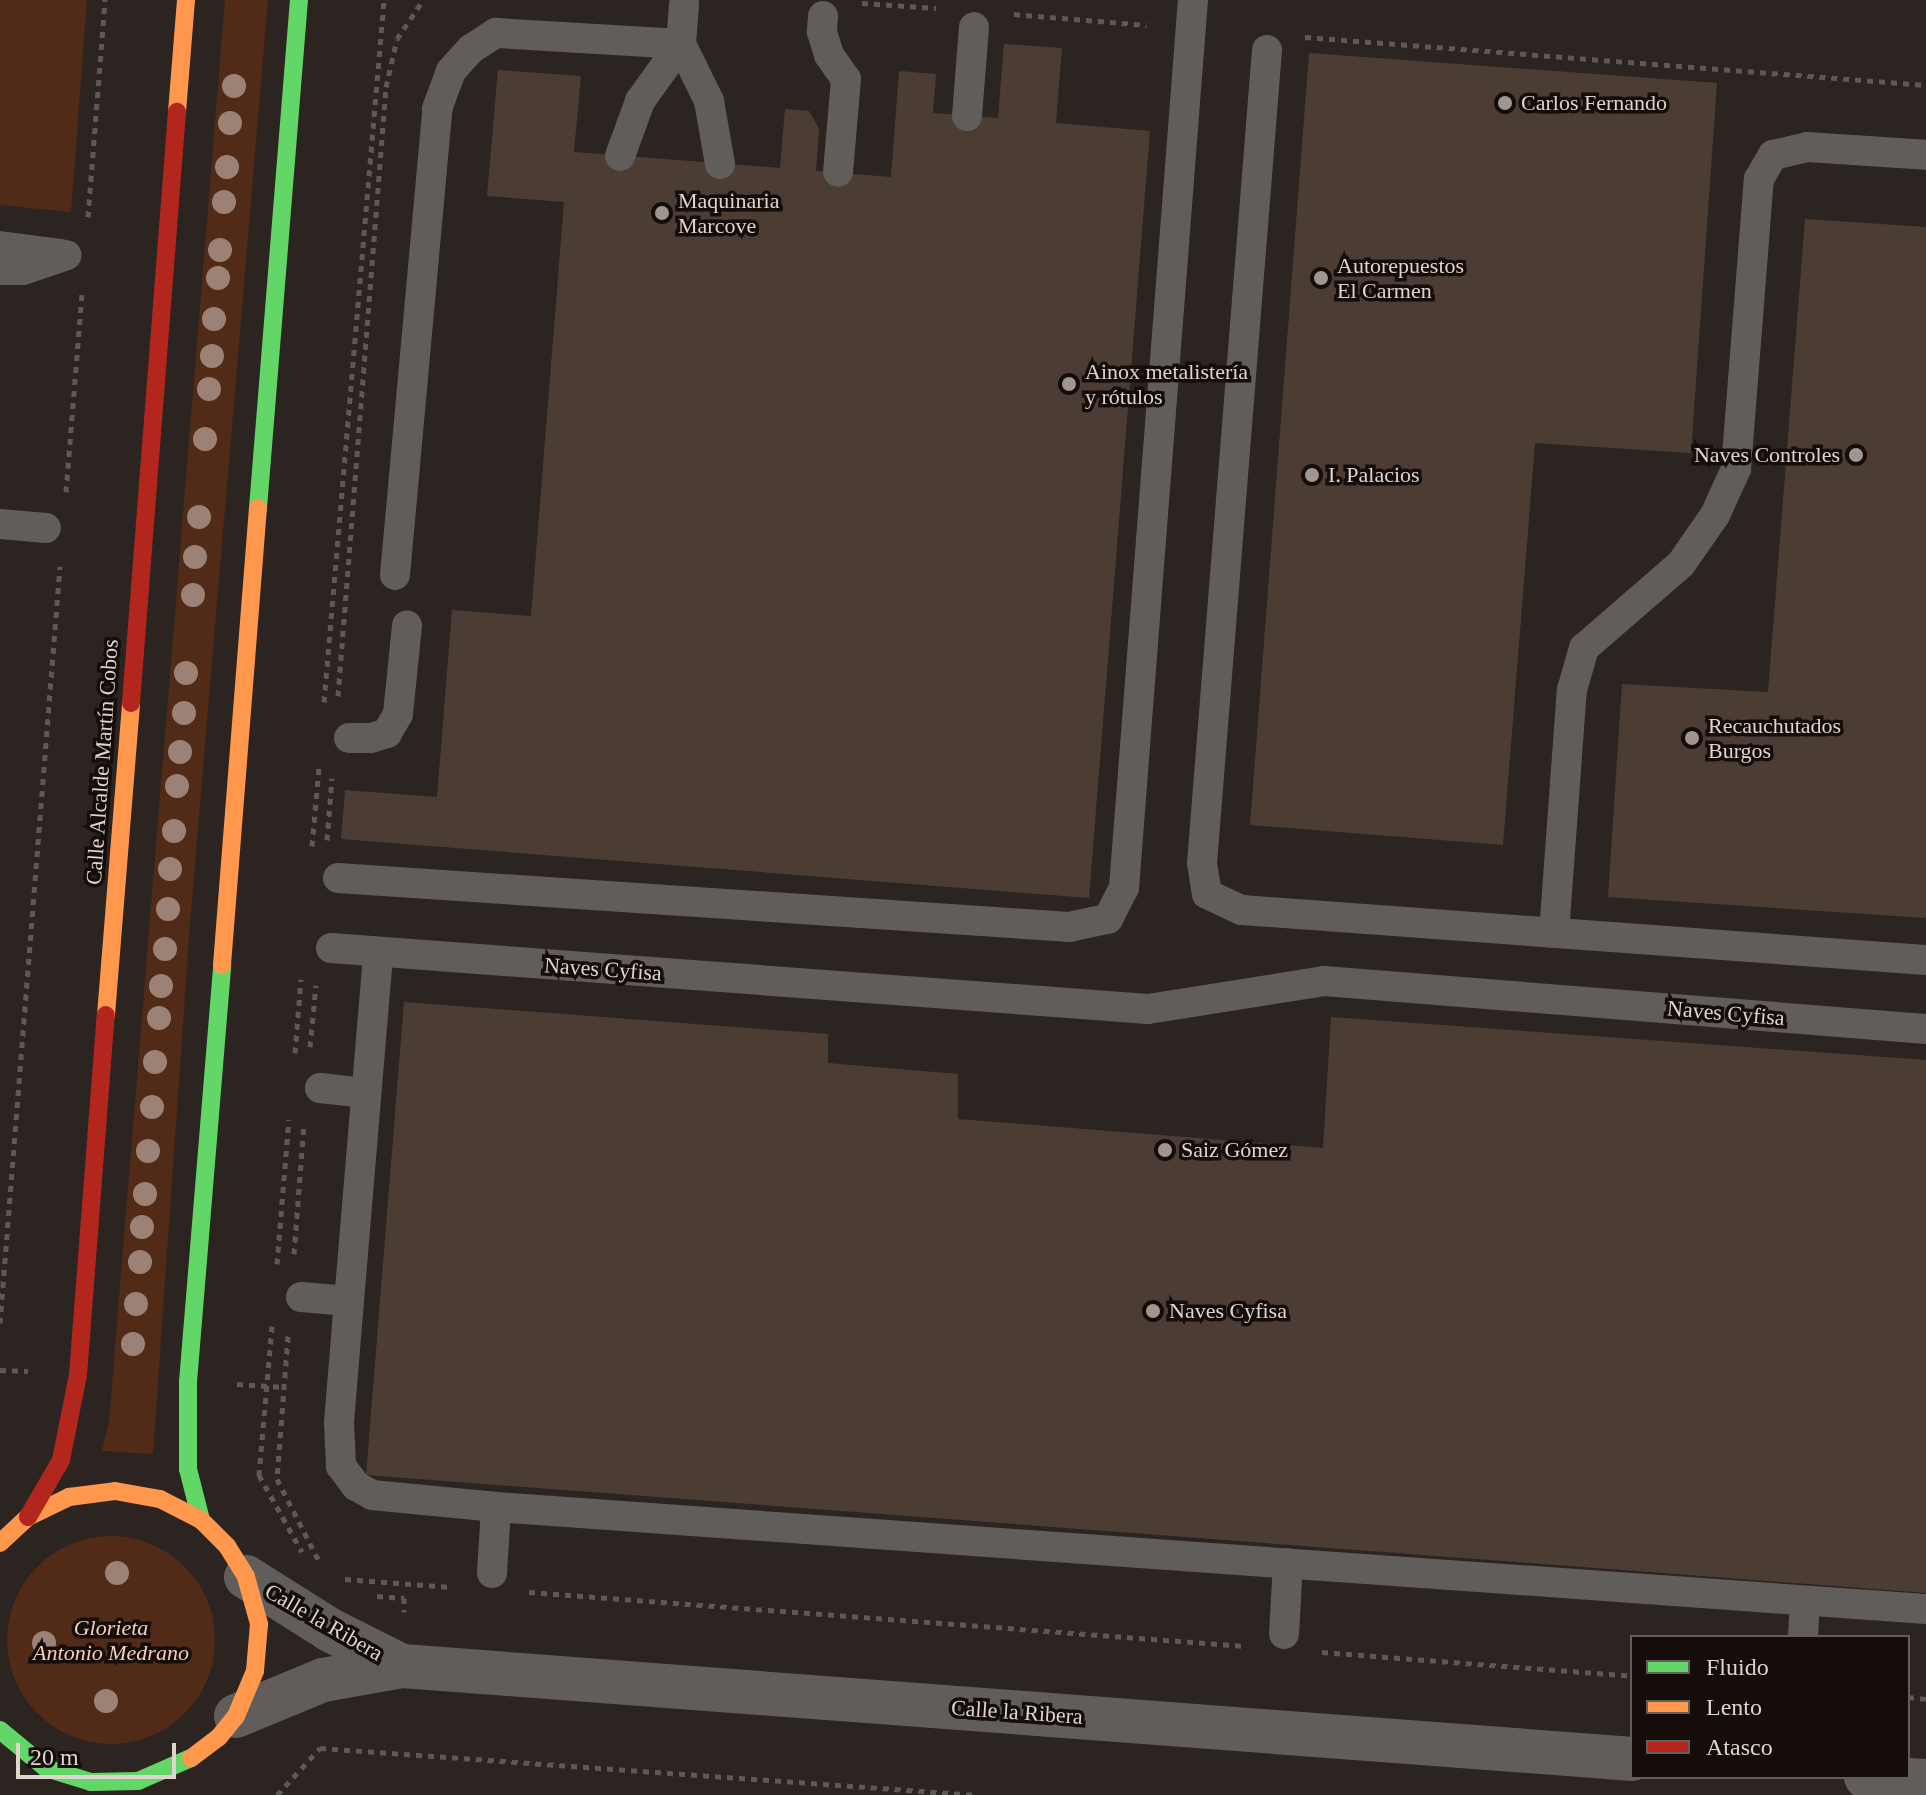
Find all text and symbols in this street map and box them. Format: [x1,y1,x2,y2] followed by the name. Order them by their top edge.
[1521,90,1667,116] place label: Carlos Fernando
[1496,94,1514,112] marker: Carlos Fernando
[678,187,779,238] place label: Maquinaria Marcove
[653,204,671,222] marker: Maquinaria Marcove
[1337,252,1464,304] place label: Autorepuestos El Carmen
[1312,269,1330,287] marker: Autorepuestos El Carmen
[1085,358,1248,410] place label: Ainox metalistería y rótulos
[1060,375,1078,393] marker: Ainox metalistería y rótulos
[1694,442,1840,468] place label: Naves Controles
[1847,446,1865,464] marker: Naves Controles
[1328,462,1420,488] place label: I. Palacios
[1303,466,1321,484] marker: I. Palacios
[80,638,124,886] street label: Calle Alcalde Martín Cobos
[1708,712,1841,764] place label: Recauchutados Burgos
[1683,729,1701,747] marker: Recauchutados Burgos
[543,952,663,986] street label: Naves Cyfisa
[1666,995,1786,1031] street label: Naves Cyfisa
[1181,1137,1288,1163] place label: Saiz Gómez
[1156,1141,1174,1159] marker: Saiz Gómez
[1169,1298,1287,1324] place label: Naves Cyfisa
[1144,1302,1162,1320] marker: Naves Cyfisa
[260,1578,388,1666] street label: Calle la Ribera
[33,1614,189,1666] park label: Glorieta Antonio Medrano
[1630,1635,1910,1779] legend
[1706,1654,1769,1680] text: Fluido
[950,1694,1084,1730] street label: Calle la Ribera
[1706,1694,1762,1720] text: Lento
[20,1727,180,1777] scale bar
[1706,1734,1773,1760] text: Atasco
[30,1744,79,1770] text: 20 m

